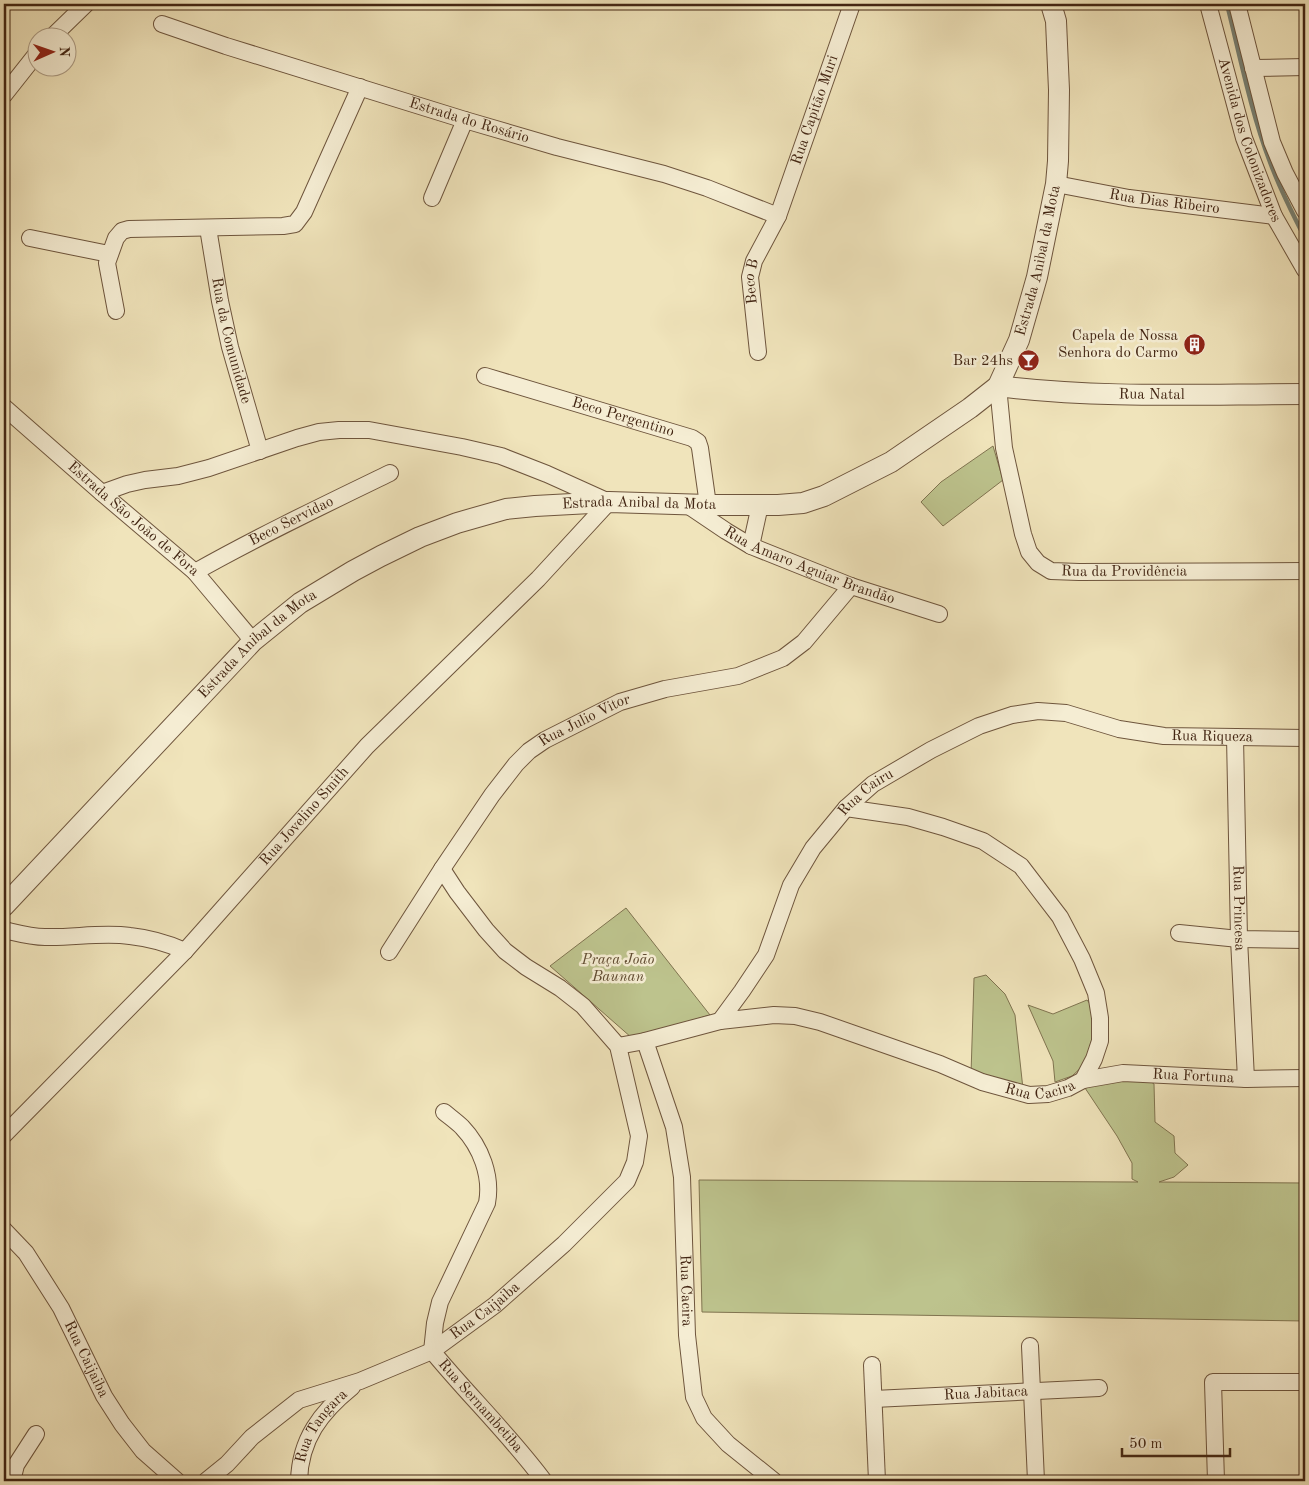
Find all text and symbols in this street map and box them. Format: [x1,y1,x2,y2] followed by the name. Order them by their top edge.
[28,28,78,78] north arrow
[57,46,71,57] text: N
[789,53,841,167] street label: Rua Capitão Muri
[1215,56,1283,225] street label: Avenida dos Colonizadores
[407,96,531,146] street label: Estrada do Rosário
[1013,183,1063,338] street label: Estrada Anibal da Mota
[1108,187,1221,217] street label: Rua Dias Ribeiro
[742,257,762,305] street label: Beco B
[209,276,254,406] street label: Rua da Comunidade
[1058,329,1179,361] place label: Capela de Nossa Senhora do Carmo
[1182,333,1206,357] building icon: Capela de Nossa Senhora do Carmo
[1017,349,1041,373] bar icon: Bar 24hs
[953,354,1013,369] place label: Bar 24hs
[1118,387,1185,402] street label: Rua Natal
[570,395,676,440] street label: Beco Pergentino
[65,459,202,580] street label: Estrada São João de Fora
[247,494,336,549] street label: Beco Servidao
[562,494,717,513] street label: Estrada Anibal da Mota
[721,524,897,607] street label: Rua Amaro Aguiar Brandão
[1061,564,1188,580] street label: Rua da Providência
[196,587,320,701] street label: Estrada Anibal da Mota
[536,692,632,750] street label: Rua Julio Vitor
[1171,729,1254,745] street label: Rua Riqueza
[257,764,352,869] street label: Rua Jovelino Smith
[835,766,896,819] street label: Rua Cairu
[1230,865,1247,952] street label: Rua Princesa
[581,953,655,985] park label: Praça João Baunan
[1152,1067,1235,1086] street label: Rua Fortuna
[1003,1078,1079,1103] street label: Rua Cacira
[677,1254,694,1327] street label: Rua Cacira
[448,1279,523,1342] street label: Rua Caijaiba
[61,1318,111,1400] street label: Rua Caijaiba
[435,1357,526,1456] street label: Rua Sernambetiba
[943,1384,1029,1403] street label: Rua Jabitaca
[293,1386,351,1464] street label: Rua Tangara
[1122,1425,1229,1457] scale bar
[1129,1437,1163,1452] text: 50 m

